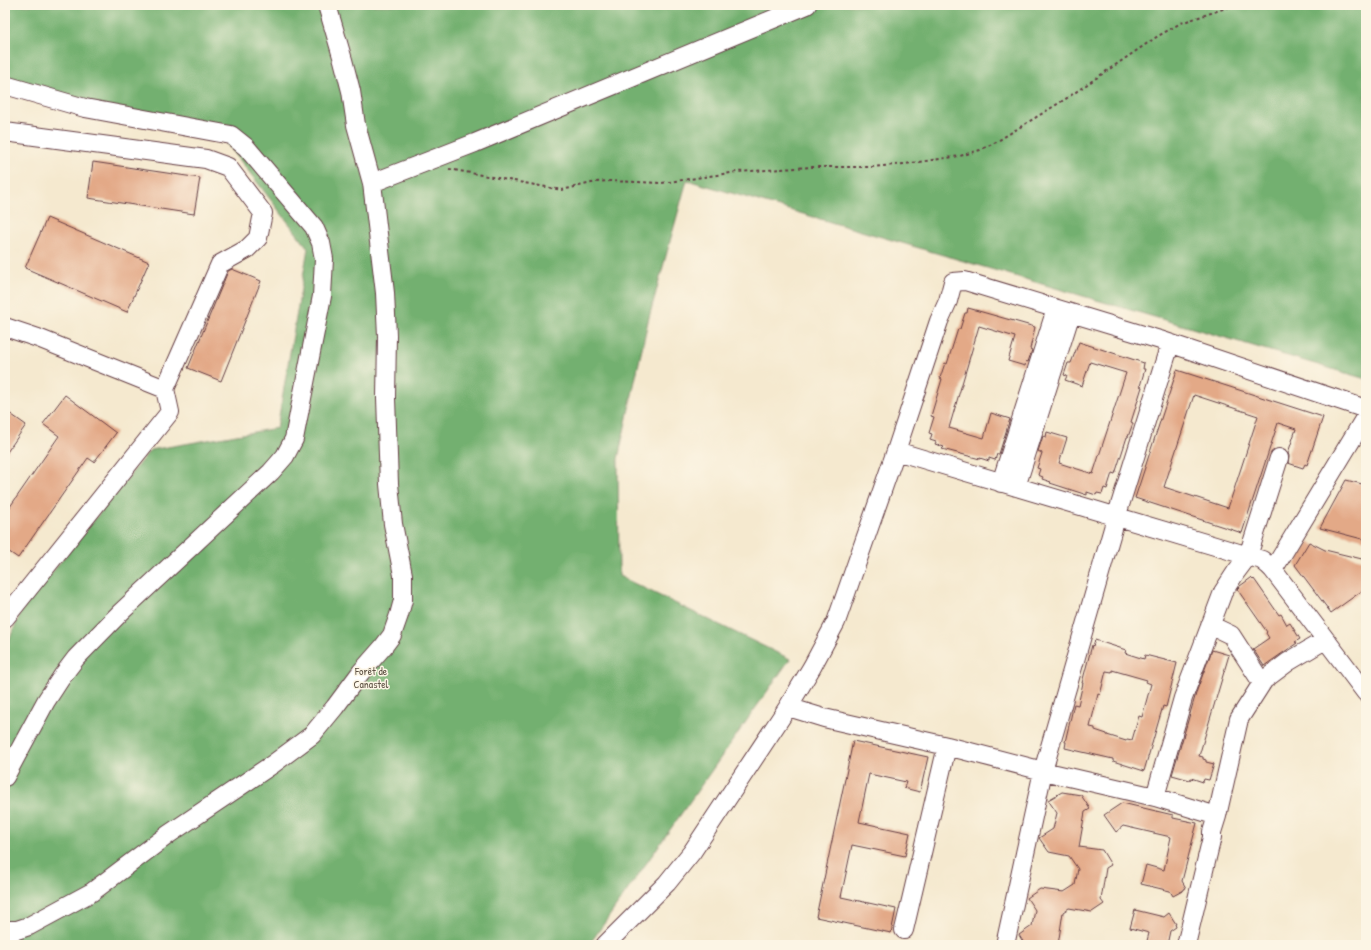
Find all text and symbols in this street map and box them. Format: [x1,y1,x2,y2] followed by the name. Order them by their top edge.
[354,664,389,691] park label: Forêt de Canastel

